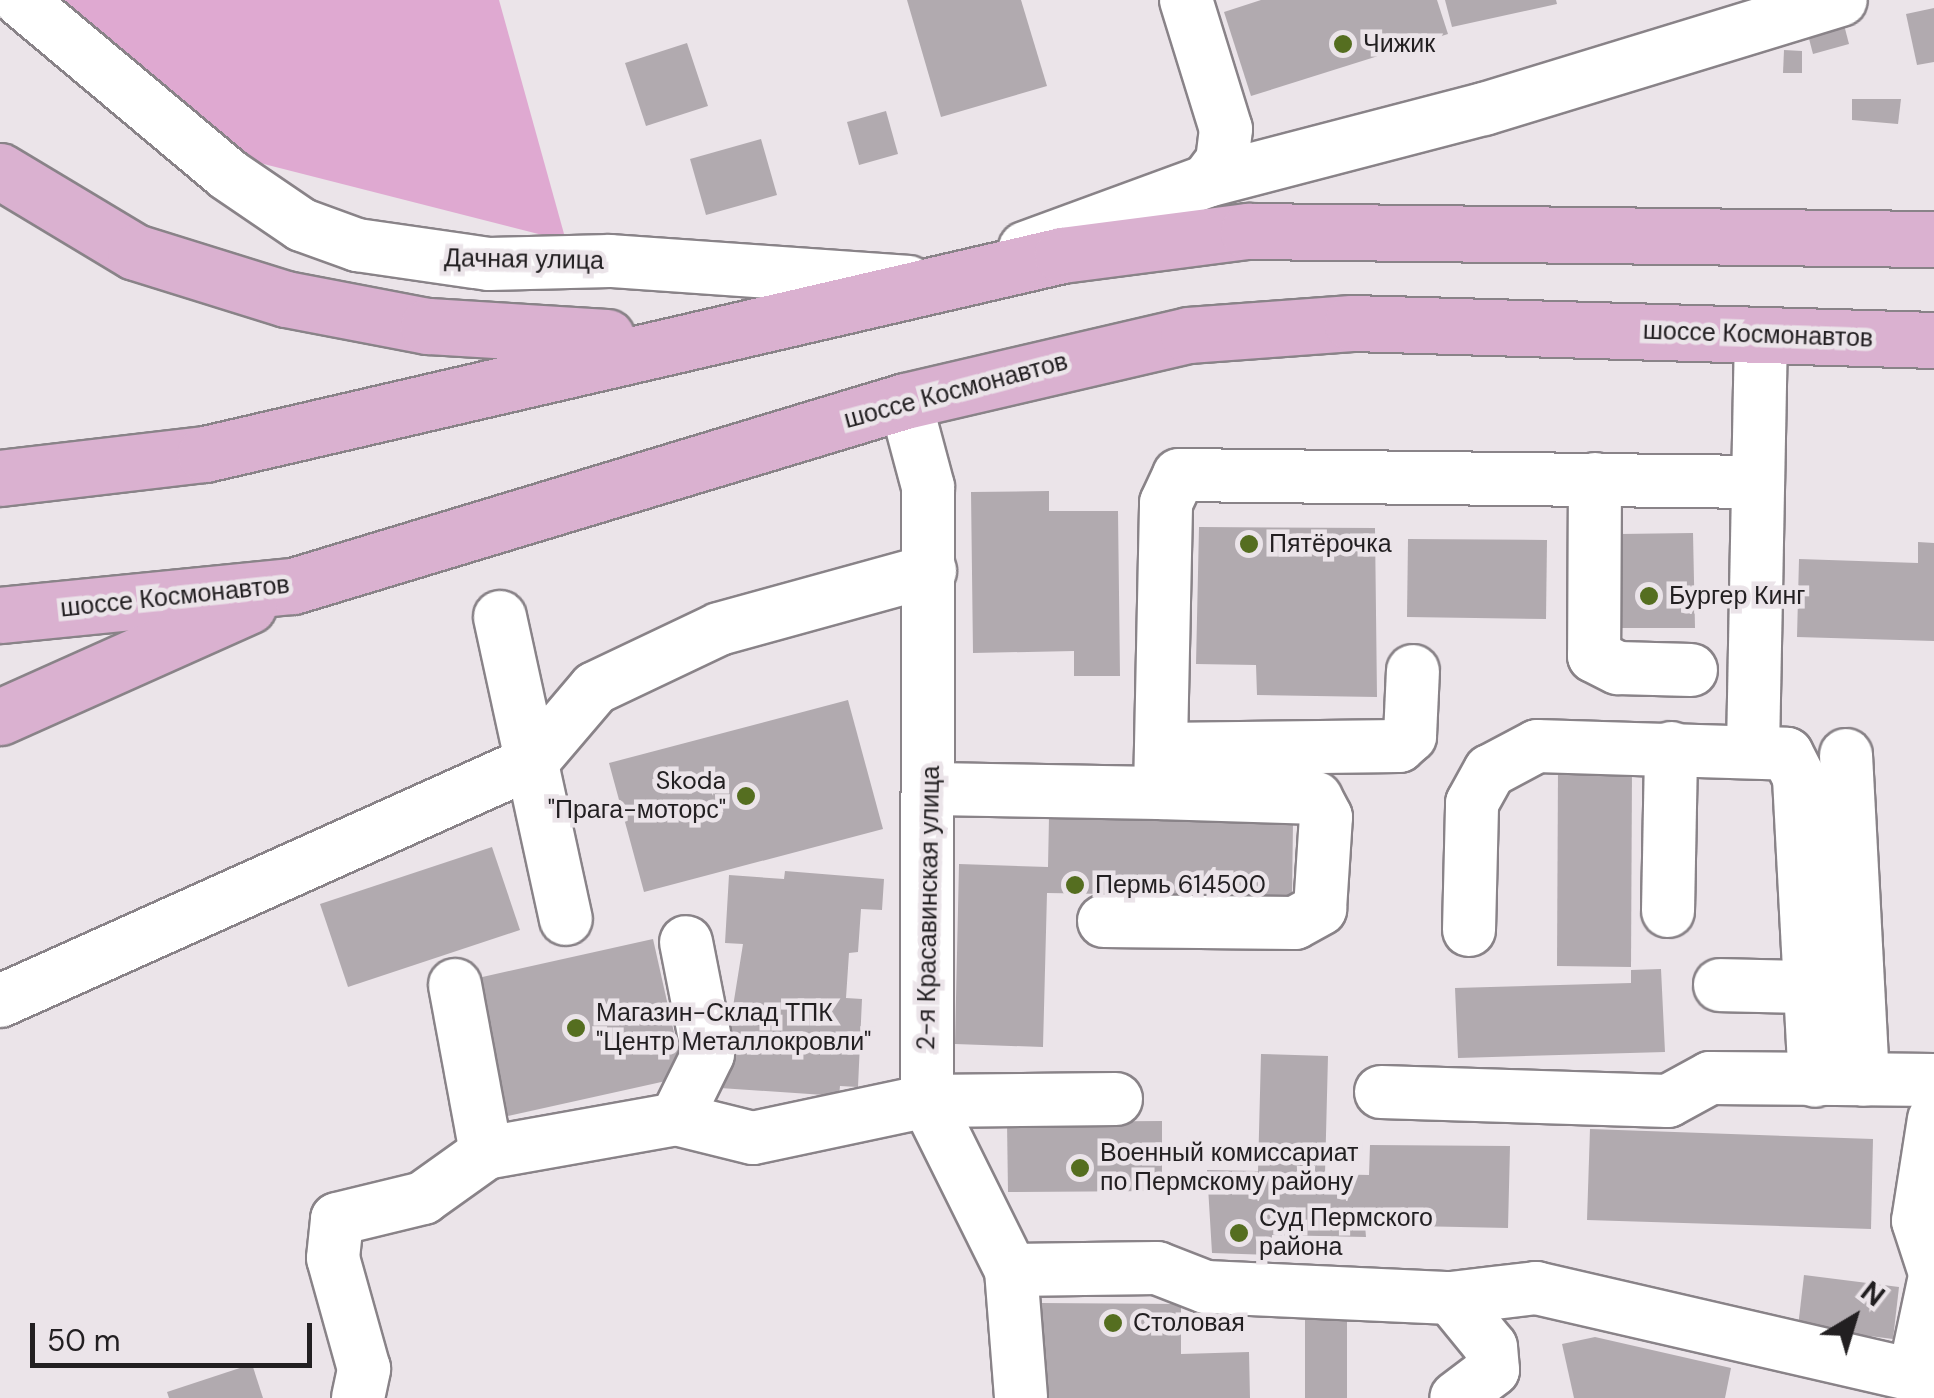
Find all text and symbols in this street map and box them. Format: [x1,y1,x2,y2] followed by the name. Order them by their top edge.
[1363,29,1435,59] place label: Чижик
[1332,33,1354,55] marker: Чижик
[444,244,604,276] street label: Дачная улица
[1642,316,1874,354] street label: шоссе Космонавтов
[841,347,1071,435] street label: шоссе Космонавтов
[1269,529,1392,559] place label: Пятёрочка
[1238,533,1260,555] marker: Пятёрочка
[59,570,291,624] street label: шоссе Космонавтов
[1669,581,1805,611] place label: Бургер Кинг
[1638,585,1660,607] marker: Бургер Кинг
[912,765,946,1051] street label: 2-я Красавинская улица
[548,767,726,826] place label: Skoda "Прага-моторс"
[735,785,757,807] marker: Skoda "Прага-моторс"
[1095,870,1266,900] place label: Пермь 614500
[1064,874,1086,896] marker: Пермь 614500
[596,999,871,1058] place label: Магазин-Склад ТПК "Центр Металлокровли"
[565,1017,587,1039] marker: Магазин-Склад ТПК "Центр Металлокровли"
[1100,1139,1359,1198] place label: Военный комиссариат по Пермскому району
[1069,1157,1091,1179] marker: Военный комиссариат по Пермскому району
[1259,1204,1433,1263] place label: Суд Пермского района
[1228,1222,1250,1244] marker: Суд Пермского района
[1804,1268,1904,1368] north arrow
[1853,1273,1892,1315] text: N
[35,1303,318,1365] scale bar
[1133,1308,1245,1338] place label: Столовая
[1102,1312,1124,1334] marker: Столовая
[47,1321,121,1360] text: 50 m

